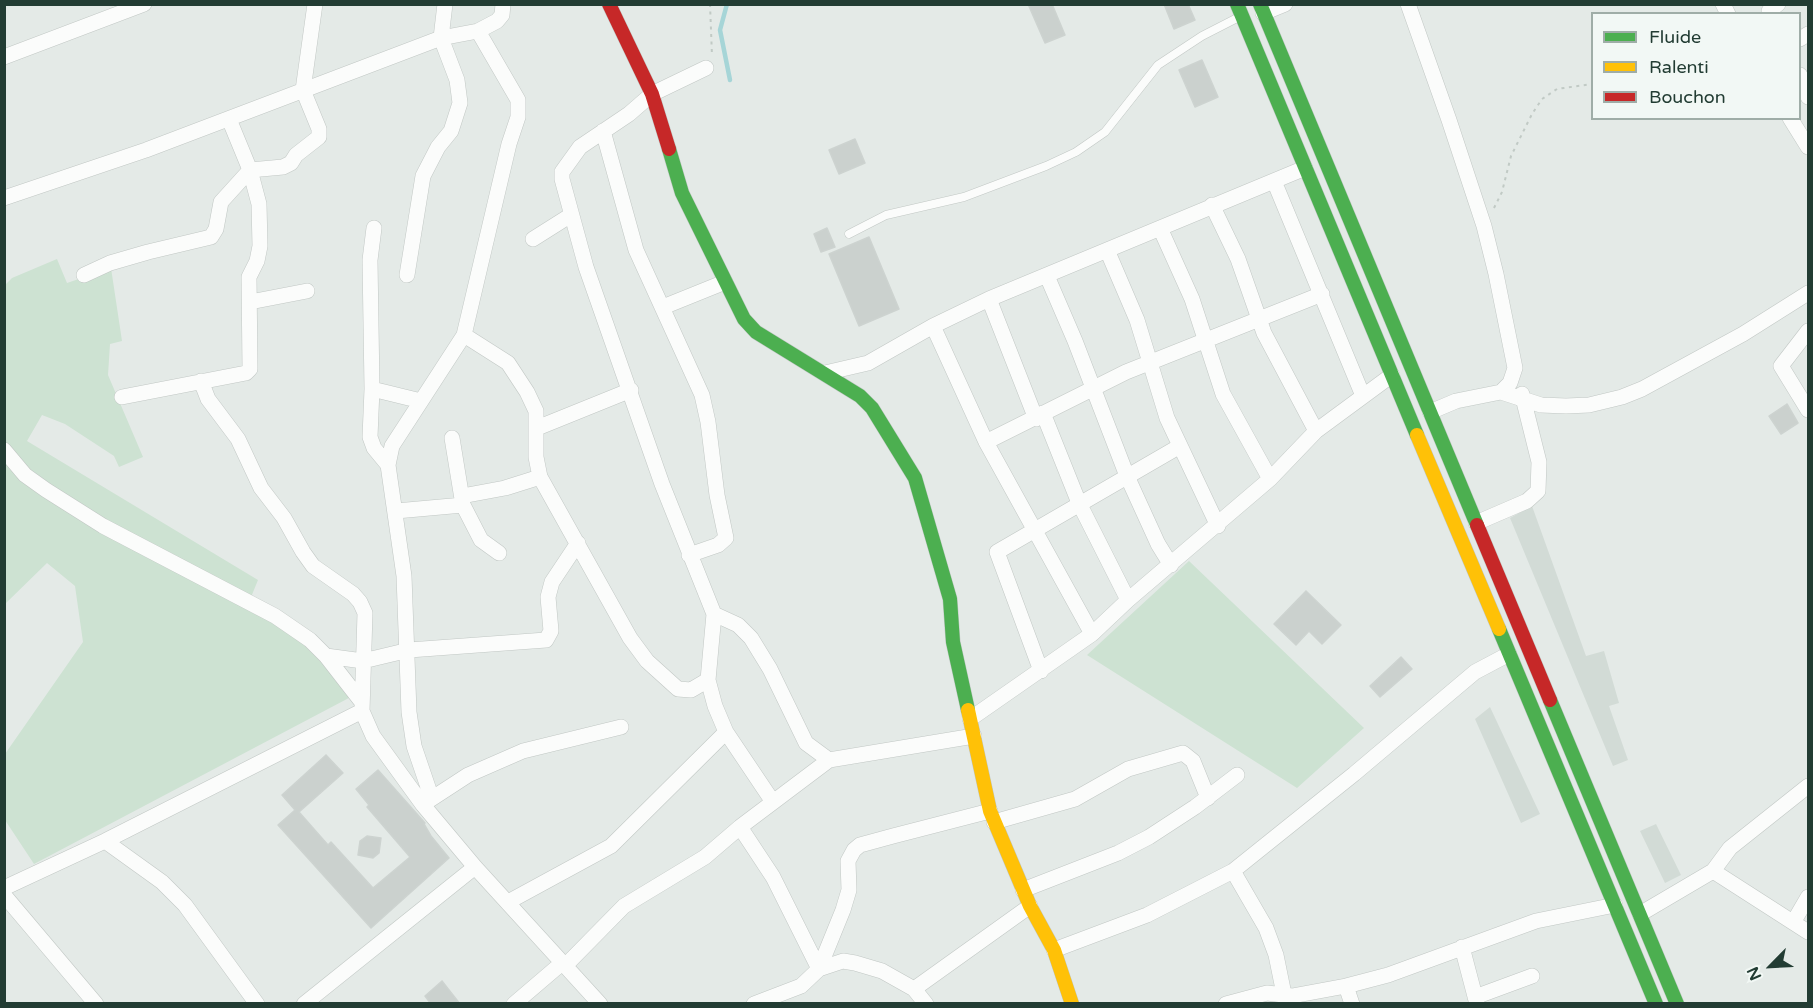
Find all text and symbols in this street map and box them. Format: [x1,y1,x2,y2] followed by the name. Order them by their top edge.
[1591,12,1801,120] legend
[1649,26,1701,48] text: Fluide
[1649,56,1709,78] text: Ralenti
[1649,86,1726,108] text: Bouchon
[1741,936,1801,996] north arrow
[1743,963,1766,983] text: N

